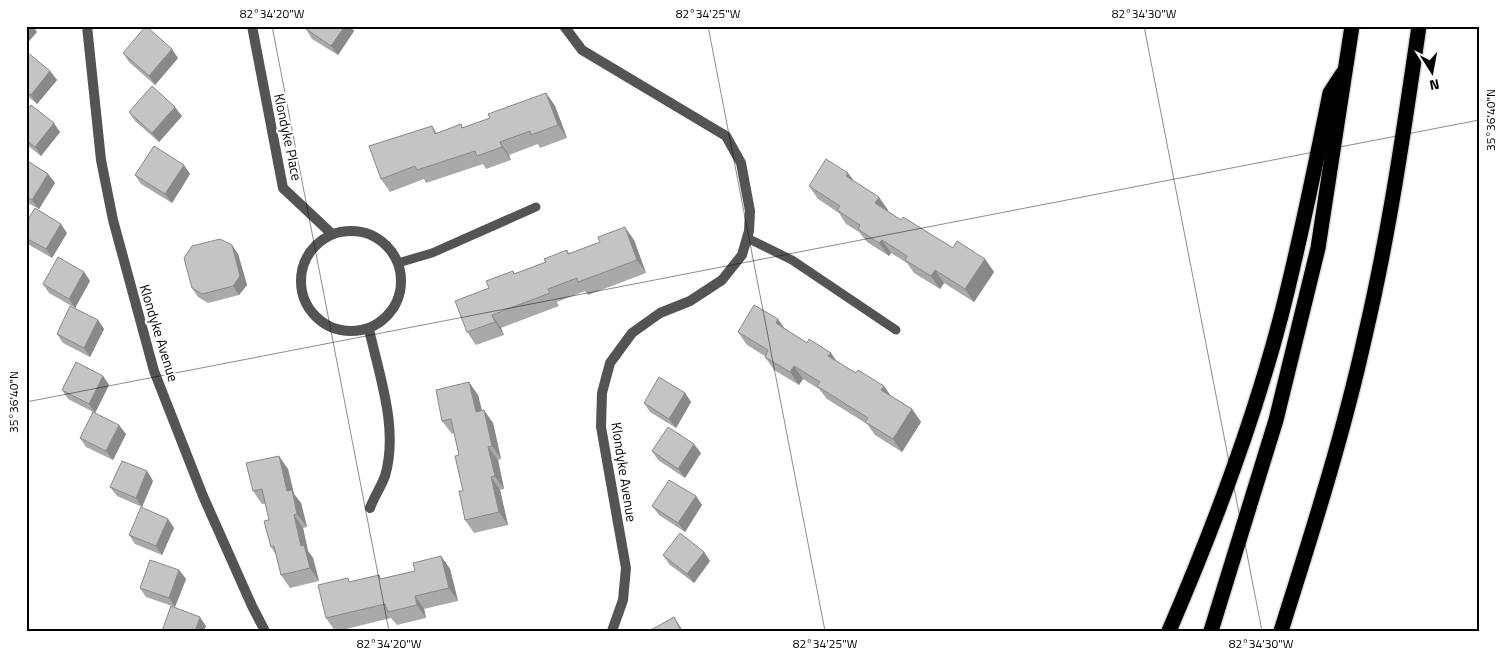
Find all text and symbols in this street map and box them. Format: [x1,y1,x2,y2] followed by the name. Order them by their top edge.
[240,4,305,23] text: 82°34'20"W
[676,4,741,23] text: 82°34'25"W
[1112,4,1177,23] text: 82°34'30"W
[1408,48,1458,98] north arrow
[1428,74,1441,96] text: N
[1481,89,1500,151] text: 35°36'40"N
[269,91,308,182] street label: Klondyke Place
[135,282,184,384] street label: Klondyke Avenue
[4,371,23,433] text: 35°36'40"N
[606,421,643,523] street label: Klondyke Avenue
[357,634,422,653] text: 82°34'20"W
[793,634,858,653] text: 82°34'25"W
[1229,634,1294,653] text: 82°34'30"W

